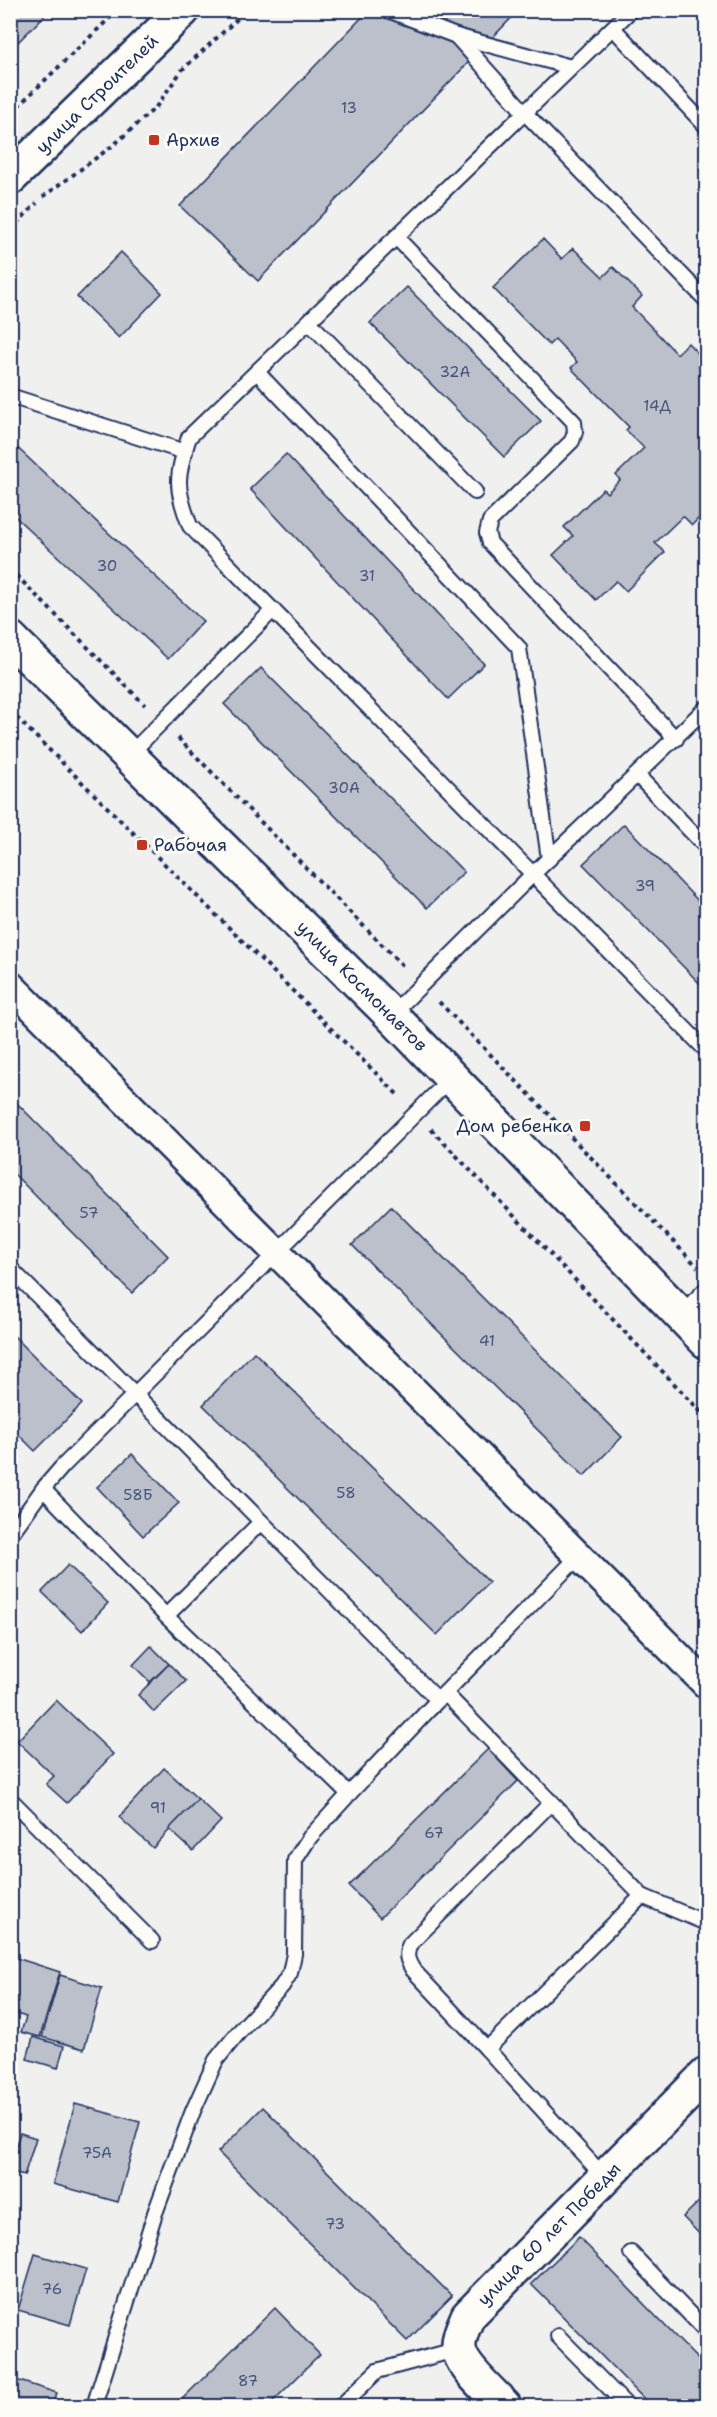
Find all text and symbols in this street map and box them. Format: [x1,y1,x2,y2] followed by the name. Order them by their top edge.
[30,29,164,159] street label: улица Строителей
[341,98,357,118] house number: 13
[166,128,220,152] place label: Архив
[147,133,161,147] marker: Архив
[440,362,471,382] house number: 32А
[643,396,671,416] house number: 14Д
[97,556,117,576] house number: 30
[359,566,375,586] house number: 31
[328,778,360,798] house number: 30А
[154,833,227,857] place label: Рабочая
[135,838,149,852] marker: Рабочая
[635,876,655,896] house number: 39
[291,915,433,1057] street label: улица Космонавтов
[457,1114,573,1138] place label: Дом ребенка
[578,1119,592,1133] marker: Дом ребенка
[80,1203,98,1223] house number: 57
[479,1331,495,1351] house number: 41
[336,1483,356,1503] house number: 58
[123,1485,153,1505] house number: 58Б
[150,1798,166,1818] house number: 91
[424,1823,444,1843] house number: 67
[82,2143,112,2163] house number: 75А
[472,2157,626,2311] street label: улица 60 лет Победы
[325,2214,345,2234] house number: 73
[42,2279,62,2299] house number: 76
[238,2371,258,2391] house number: 87

